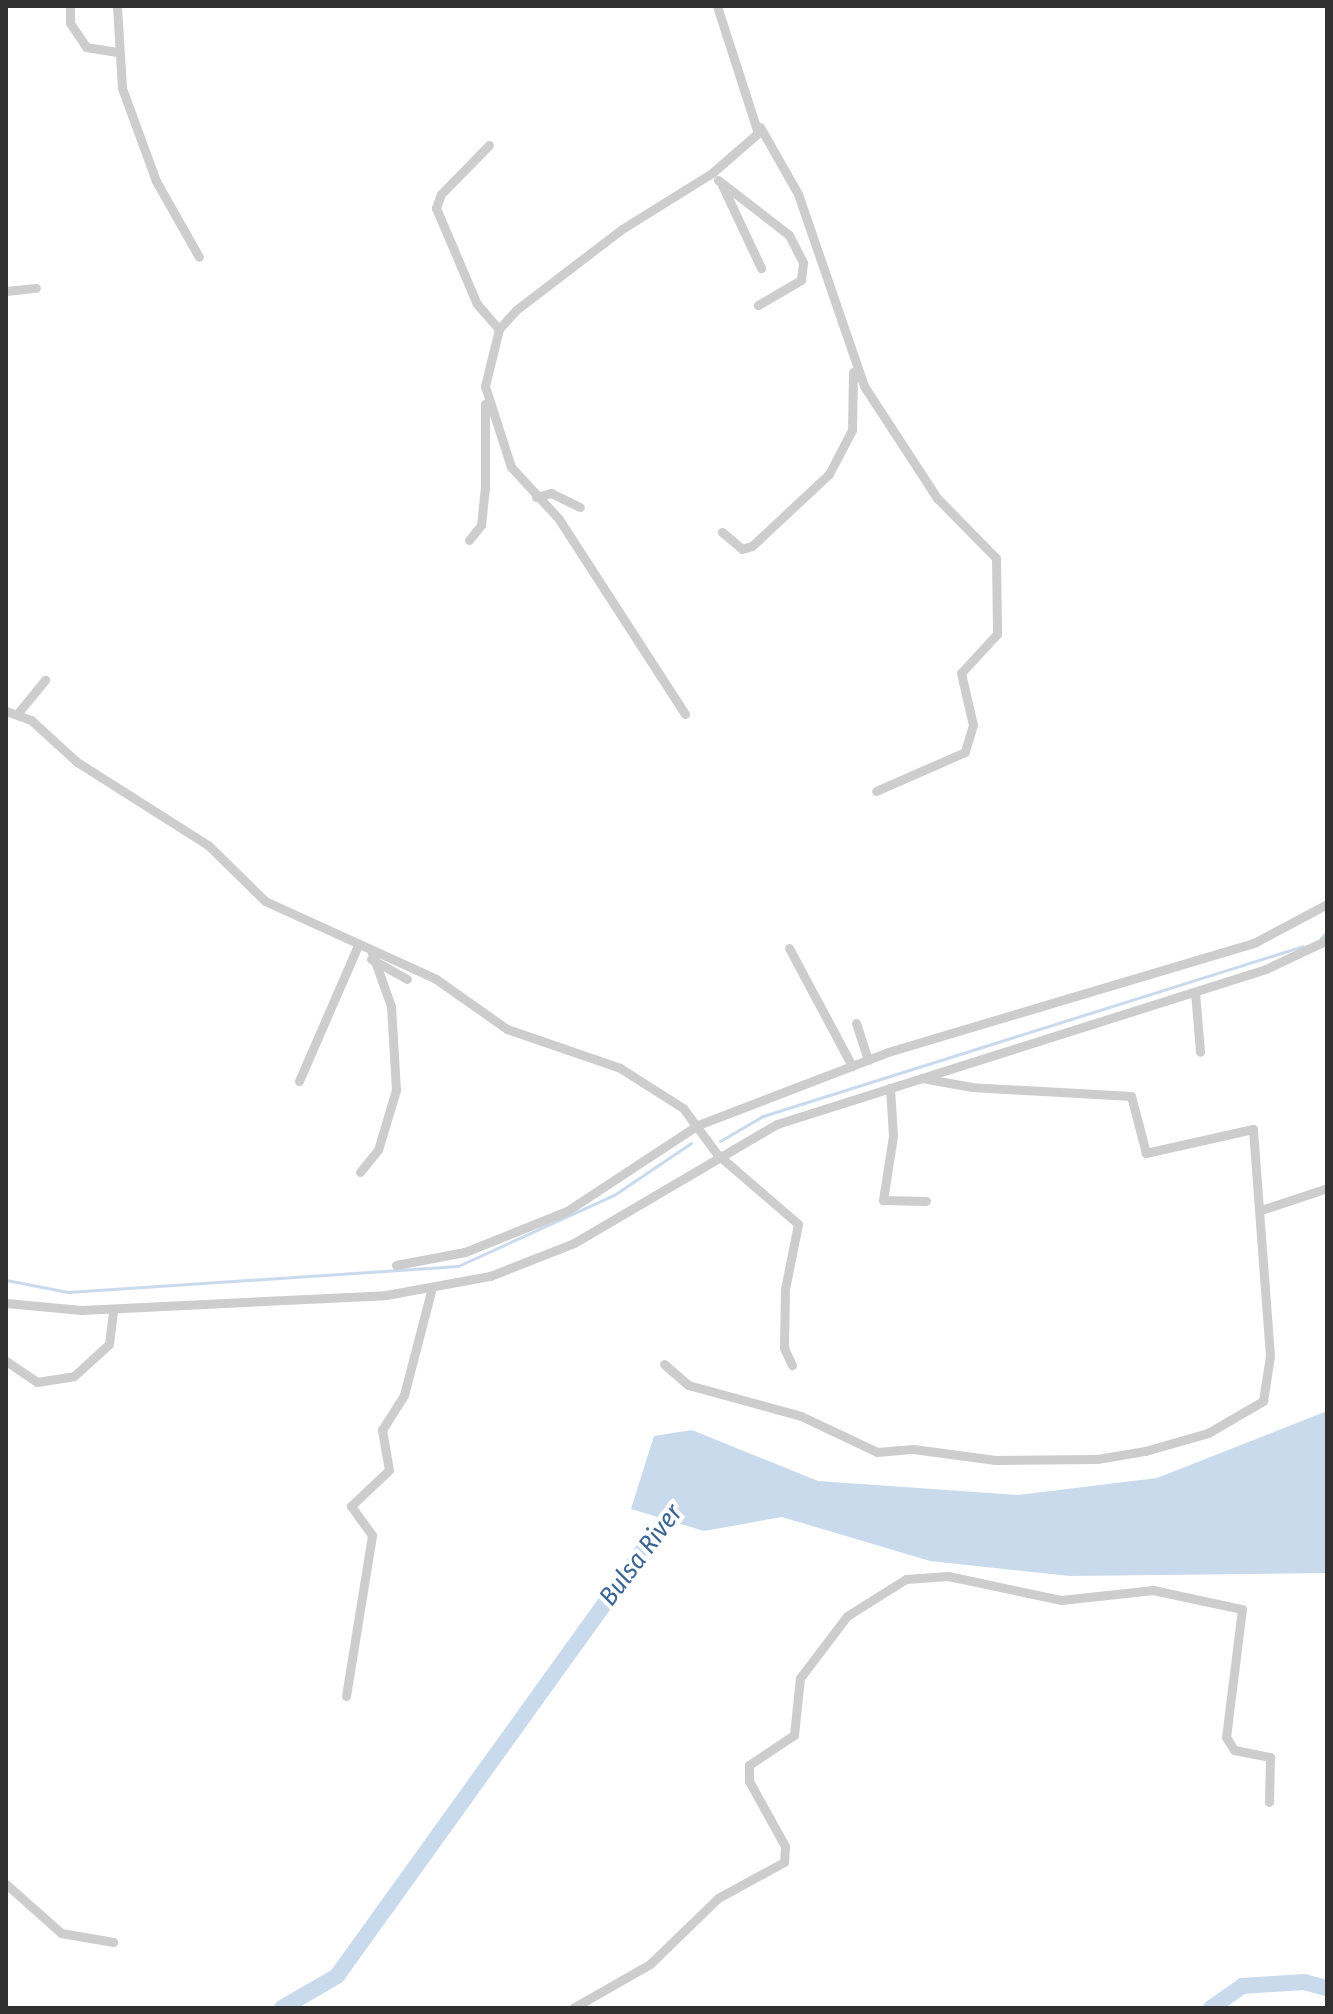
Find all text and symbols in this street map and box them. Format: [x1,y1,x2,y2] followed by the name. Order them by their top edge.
[593,1498,689,1612] water label: Bulsa River

